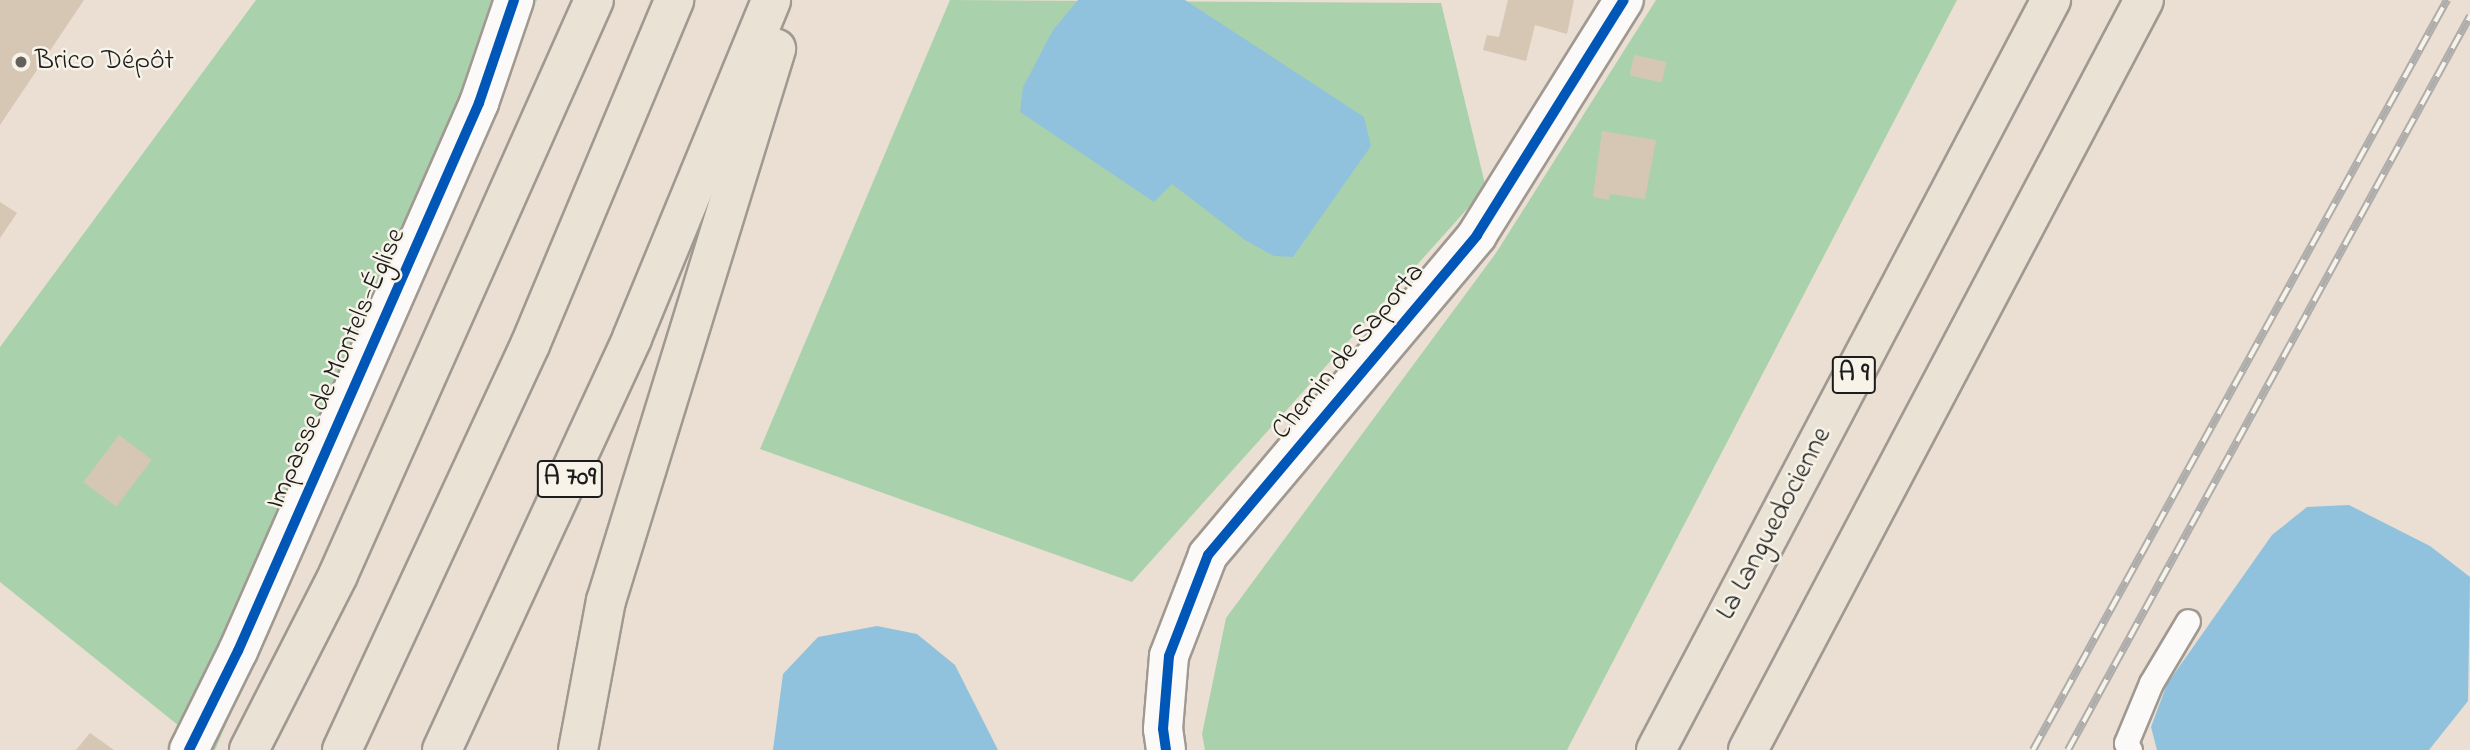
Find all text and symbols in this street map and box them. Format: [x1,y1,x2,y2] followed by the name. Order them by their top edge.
[35,45,174,79] place label: Brico Dépôt
[13,54,29,70] marker: Brico Dépôt
[260,223,414,515] street label: Impasse de Montels-Église
[1265,257,1433,447] street label: Chemin de Saporta
[1831,352,1877,398] road number: A 9
[1710,422,1840,626] street label: La Languedocienne
[537,457,603,502] road number: A 709

